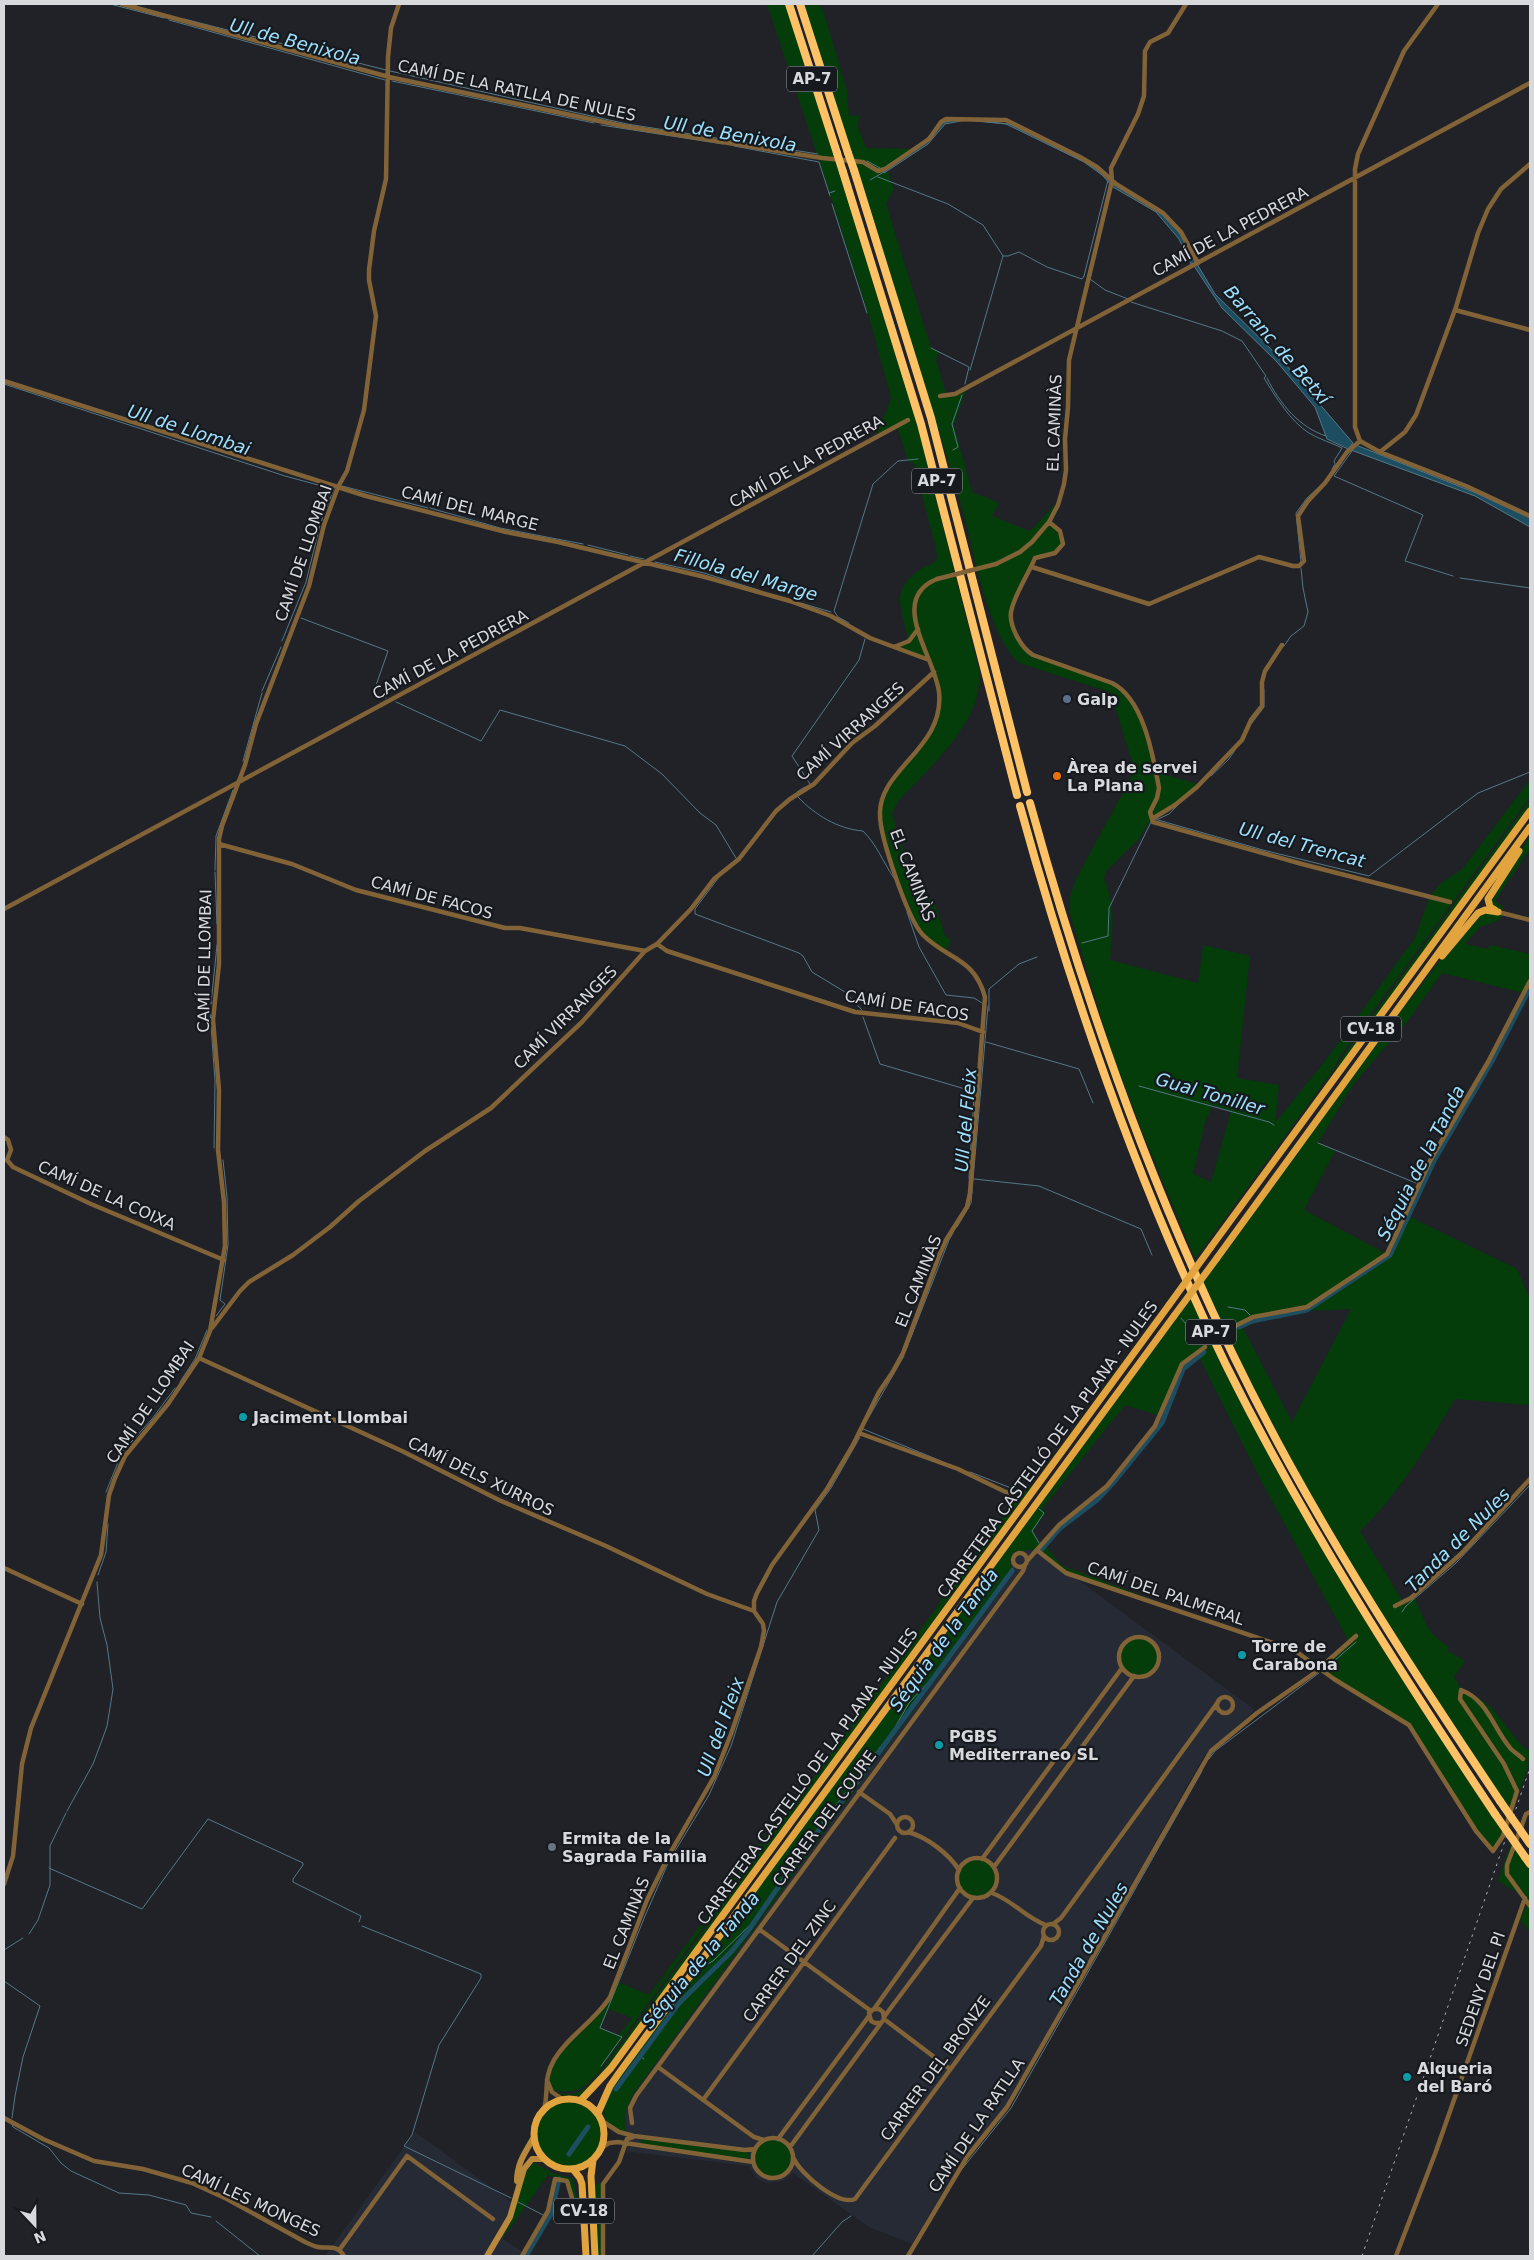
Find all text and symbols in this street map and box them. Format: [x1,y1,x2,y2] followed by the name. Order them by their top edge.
[227,14,363,69] water label: Ull de Benixola
[396,56,638,125] street label: CAMÍ DE LA RATLLA DE NULES
[787,66,837,92] road number: AP-7
[662,111,798,156] water label: Ull de Benixola
[1149,182,1311,281] street label: CAMÍ DE LA PEDRERA
[1220,281,1337,411] water label: Barranc de Betxí
[1043,374,1066,472] street label: EL CAMINÀS
[125,400,253,459] water label: Ull de Llombai
[726,411,887,512] street label: CAMÍ DE LA PEDRERA
[912,468,962,494] road number: AP-7
[271,482,336,624] street label: CAMÍ DE LLOMBAI
[399,482,540,535] street label: CAMÍ DEL MARGE
[672,544,820,605] water label: Fillola del Marge
[369,605,531,704] street label: CAMÍ DE LA PEDRERA
[792,678,908,785] street label: CAMÍ VIRRANGES
[1077,690,1118,709] place label: Galp
[1061,693,1073,705] marker: Galp
[1067,758,1197,795] place label: Àrea de servei La Plana
[1051,770,1063,782] marker: Àrea de servei La Plana
[1237,818,1368,872] water label: Ull del Trencat
[886,826,939,924] street label: EL CAMINÀS
[369,872,495,923] street label: CAMÍ DE FACOS
[194,889,215,1033] street label: CAMÍ DE LLOMBAI
[510,962,621,1073] street label: CAMÍ VIRRANGES
[843,986,970,1025] street label: CAMÍ DE FACOS
[1341,1016,1401,1042] road number: CV-18
[951,1067,981,1173] water label: Ull del Fleix
[1154,1068,1268,1119] water label: Gual Toniller
[1372,1082,1469,1244] water label: Séquia de la Tanda
[35,1156,179,1234] street label: CAMÍ DE LA COIXA
[891,1232,946,1330] street label: EL CAMINÀS
[933,1297,1162,1601] street label: CARRETERA CASTELLÓ DE LA PLANA - NULES
[1186,1320,1236,1344] road number: AP-7
[102,1337,198,1467] street label: CAMÍ DE LLOMBAI
[252,1408,408,1427] place label: Jaciment Llombai
[237,1411,249,1423] marker: Jaciment Llombai
[405,1433,557,1520] street label: CAMÍ DELS XURROS
[1401,1483,1514,1596] water label: Tanda de Nules
[1085,1558,1247,1629] street label: CAMÍ DEL PALMERAL
[885,1564,1002,1715] water label: Séquia de la Tanda
[693,1624,922,1928] street label: CARRETERA CASTELLÓ DE LA PLANA - NULES
[1252,1637,1338,1674] place label: Torre de Carabona
[1236,1649,1248,1661] marker: Torre de Carabona
[693,1674,748,1779] water label: Ull del Fleix
[949,1727,1098,1764] place label: PGBS Mediterraneo SL
[933,1739,945,1751] marker: PGBS Mediterraneo SL
[769,1746,880,1890] street label: CARRER DEL COURE
[562,1829,707,1866] place label: Ermita de la Sagrada Familia
[546,1841,558,1853] marker: Ermita de la Sagrada Familia
[599,1874,654,1972] street label: EL CAMINÀS
[1045,1879,1132,2009] water label: Tanda de Nules
[638,1887,764,2032] water label: Séquia de la Tanda
[739,1897,840,2026] street label: CARRER DEL ZINC
[1452,1929,1509,2049] street label: SEDENY DEL PI
[876,1992,994,2145] street label: CARRER DEL BRONZE
[924,2055,1028,2196] street label: CAMÍ DE LA RATLLA
[1417,2059,1493,2096] place label: Alqueria del Baró
[1401,2071,1413,2083] marker: Alqueria del Baró
[178,2160,323,2241] street label: CAMÍ LES MONGES
[554,2198,614,2224] road number: CV-18
[10,2200,60,2250] north arrow
[31,2227,48,2247] text: N

